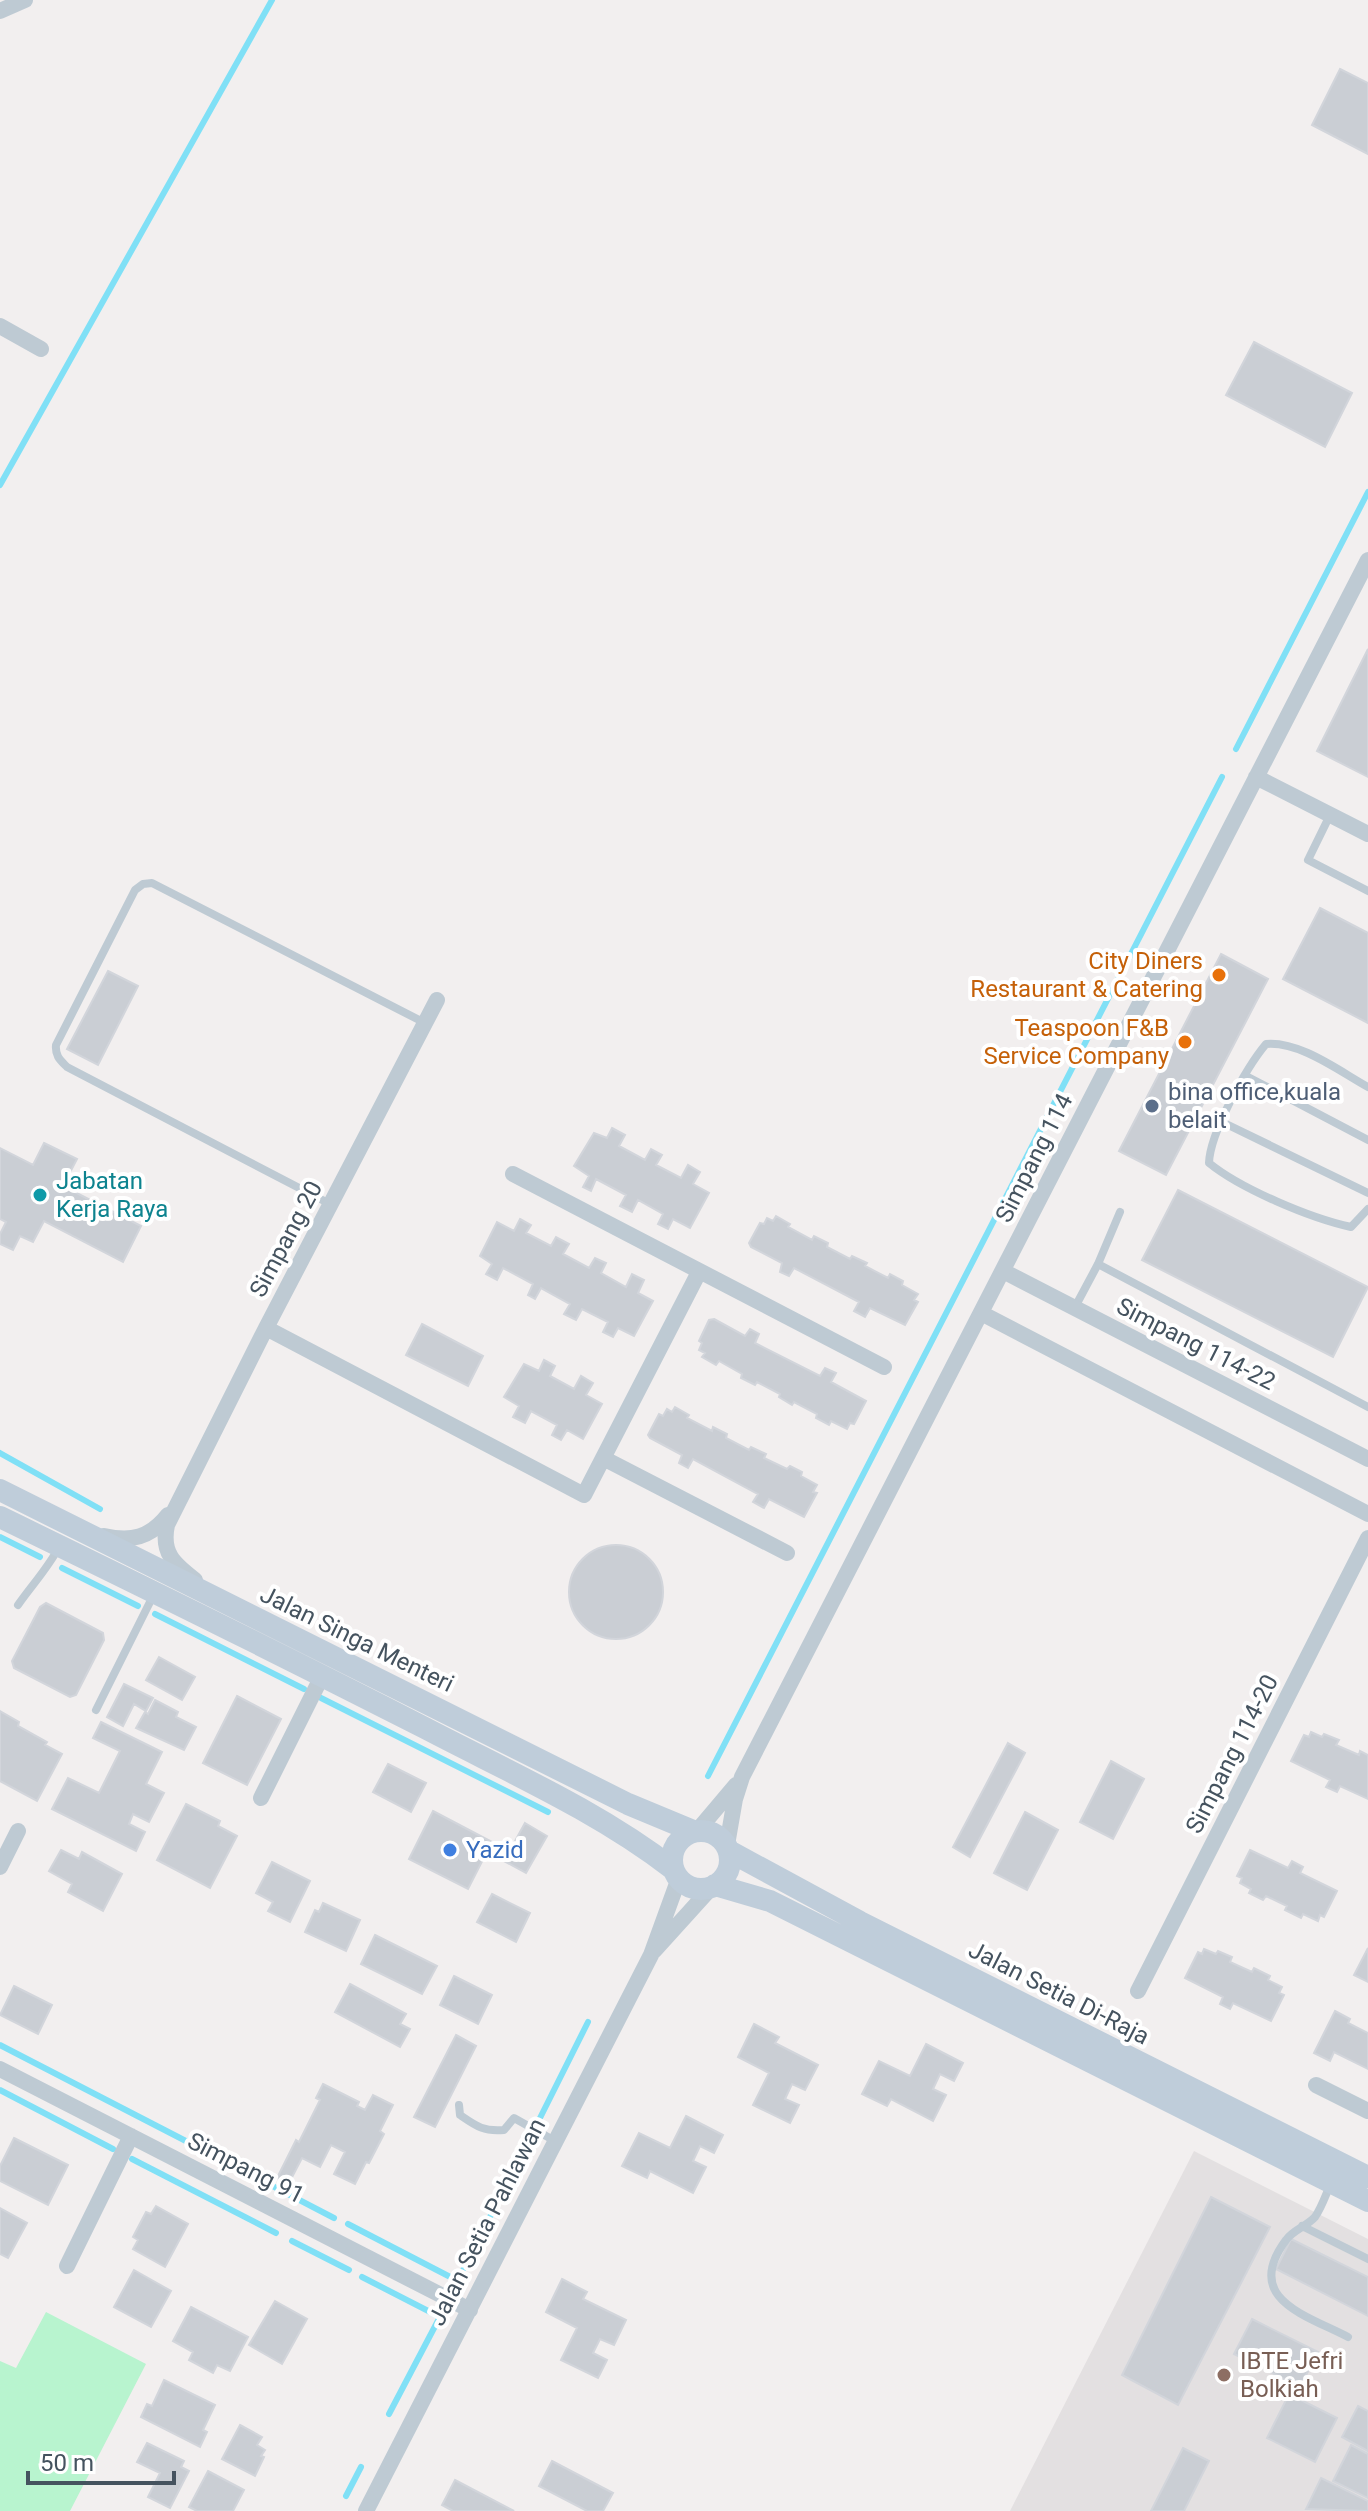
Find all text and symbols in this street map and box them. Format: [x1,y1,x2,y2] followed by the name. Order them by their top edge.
[970,947,1203,1003] place label: City Diners Restaurant & Catering
[1210,966,1228,984] marker: City Diners Restaurant & Catering
[983,1014,1170,1070] place label: Teaspoon F&B Service Company
[1176,1033,1194,1051] marker: Teaspoon F&B Service Company
[1168,1078,1341,1134] place label: bina office,kuala belait
[990,1089,1078,1227] street label: Simpang 114
[1143,1097,1161,1115] marker: bina office,kuala belait
[56,1167,168,1223] place label: Jabatan Kerja Raya
[244,1176,328,1302] street label: Simpang 20
[31,1186,49,1204] marker: Jabatan Kerja Raya
[1112,1292,1280,1396] street label: Simpang 114-22
[256,1580,458,1698] street label: Jalan Singa Menteri
[1180,1670,1284,1838] street label: Simpang 114-20
[466,1836,524,1864] place label: Yazid
[441,1841,459,1859] marker: Yazid
[964,1935,1154,2051] street label: Jalan Setia Di-Raja
[423,2114,551,2330] street label: Jalan Setia Pahlawan
[183,2127,309,2209] street label: Simpang 91
[1240,2347,1343,2403] place label: IBTE Jefri Bolkiah
[1215,2366,1233,2384] marker: IBTE Jefri Bolkiah
[28,2435,174,2485] scale bar
[40,2449,94,2477] text: 50 m

